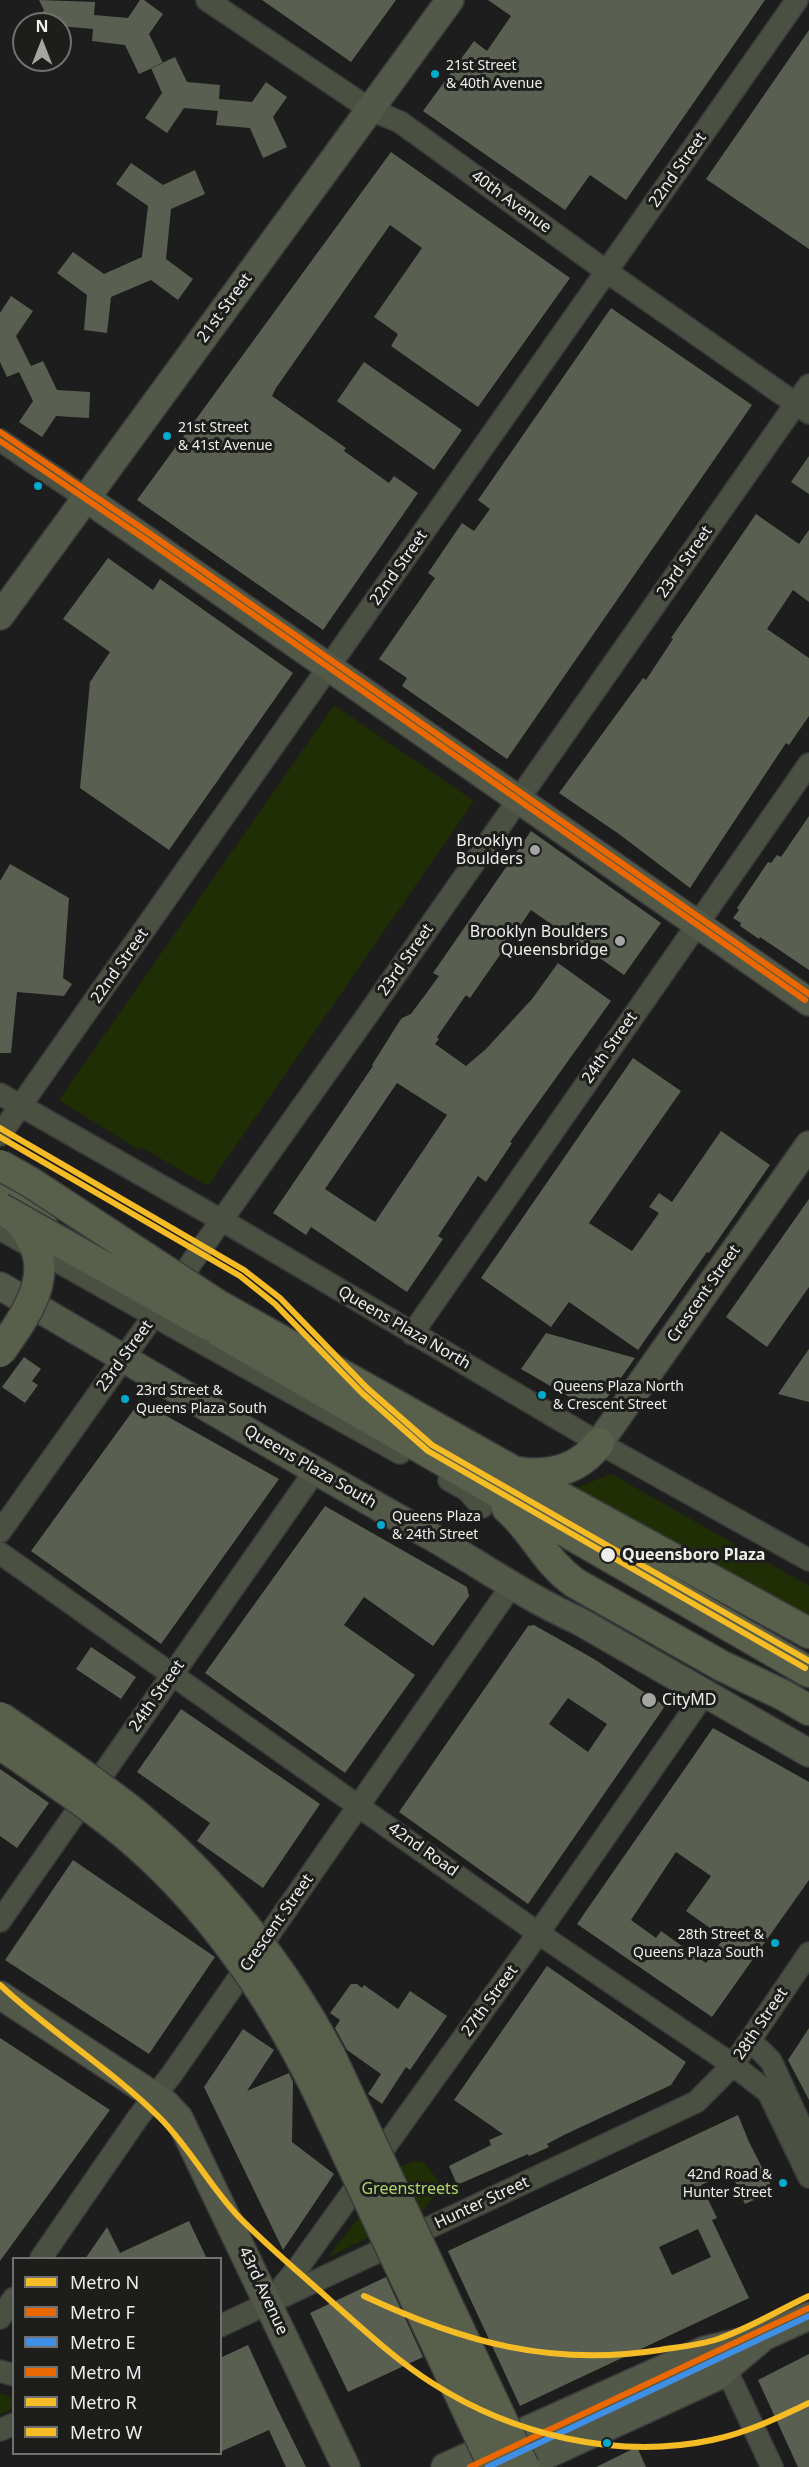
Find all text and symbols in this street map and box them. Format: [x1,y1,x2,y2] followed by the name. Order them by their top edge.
[12,12,72,72] north arrow
[35,15,49,37] text: N
[446,58,542,90] place label: 21st Street & 40th Avenue
[429,68,441,80] marker: 21st Street & 40th Avenue
[645,129,711,211] street label: 22nd Street
[467,167,555,237] street label: 40th Avenue
[194,270,256,346] street label: 21st Street
[178,420,272,452] place label: 21st Street & 41st Avenue
[161,430,173,442] marker: 21st Street & 41st Avenue
[32,480,44,492] unlabelled marker
[653,522,717,602] street label: 23rd Street
[366,527,432,609] street label: 22nd Street
[456,831,523,869] place label: Brooklyn Boulders
[528,843,542,857] marker: Brooklyn Boulders
[374,920,438,1000] street label: 23rd Street
[470,922,608,960] place label: Brooklyn Boulders Queensbridge
[87,925,153,1007] street label: 22nd Street
[613,934,627,948] marker: Brooklyn Boulders Queensbridge
[578,1009,642,1087] street label: 24th Street
[663,1242,745,1346] street label: Crescent Street
[334,1282,474,1374] street label: Queens Plaza North
[93,1317,157,1395] street label: 23rd Street
[553,1379,684,1412] place label: Queens Plaza North & Crescent Street
[136,1383,267,1416] place label: 23rd Street & Queens Plaza South
[536,1389,548,1401] marker: Queens Plaza North & Crescent Street
[119,1393,131,1405] marker: 23rd Street & Queens Plaza South
[240,1421,380,1513] street label: Queens Plaza South
[392,1509,481,1542] place label: Queens Plaza & 24th Street
[375,1519,387,1531] marker: Queens Plaza & 24th Street
[622,1545,765,1565] place label: Queensboro Plaza
[599,1546,617,1564] marker: Queensboro Plaza
[125,1657,189,1735] street label: 24th Street
[662,1690,716,1710] place label: CityMD
[640,1691,658,1709] marker: CityMD
[384,1819,462,1881] street label: 42nd Road
[236,1871,318,1975] street label: Crescent Street
[633,1927,764,1960] place label: 28th Street & Queens Plaza South
[769,1937,781,1949] marker: 28th Street & Queens Plaza South
[458,1962,522,2040] street label: 27th Street
[730,1984,792,2064] street label: 28th Street
[683,2167,772,2200] place label: 42nd Road & Hunter Street
[432,2173,532,2233] street label: Hunter Street
[777,2177,789,2189] marker: 42nd Road & Hunter Street
[361,2179,459,2199] park label: Greenstreets
[234,2244,292,2338] street label: 43rd Avenue
[12,2257,222,2455] legend
[70,2270,139,2294] text: Metro N
[70,2300,135,2324] text: Metro F
[70,2330,136,2354] text: Metro E
[70,2360,142,2384] text: Metro M
[70,2390,137,2414] text: Metro R
[70,2420,142,2444] text: Metro W
[601,2437,613,2449] unlabelled marker

